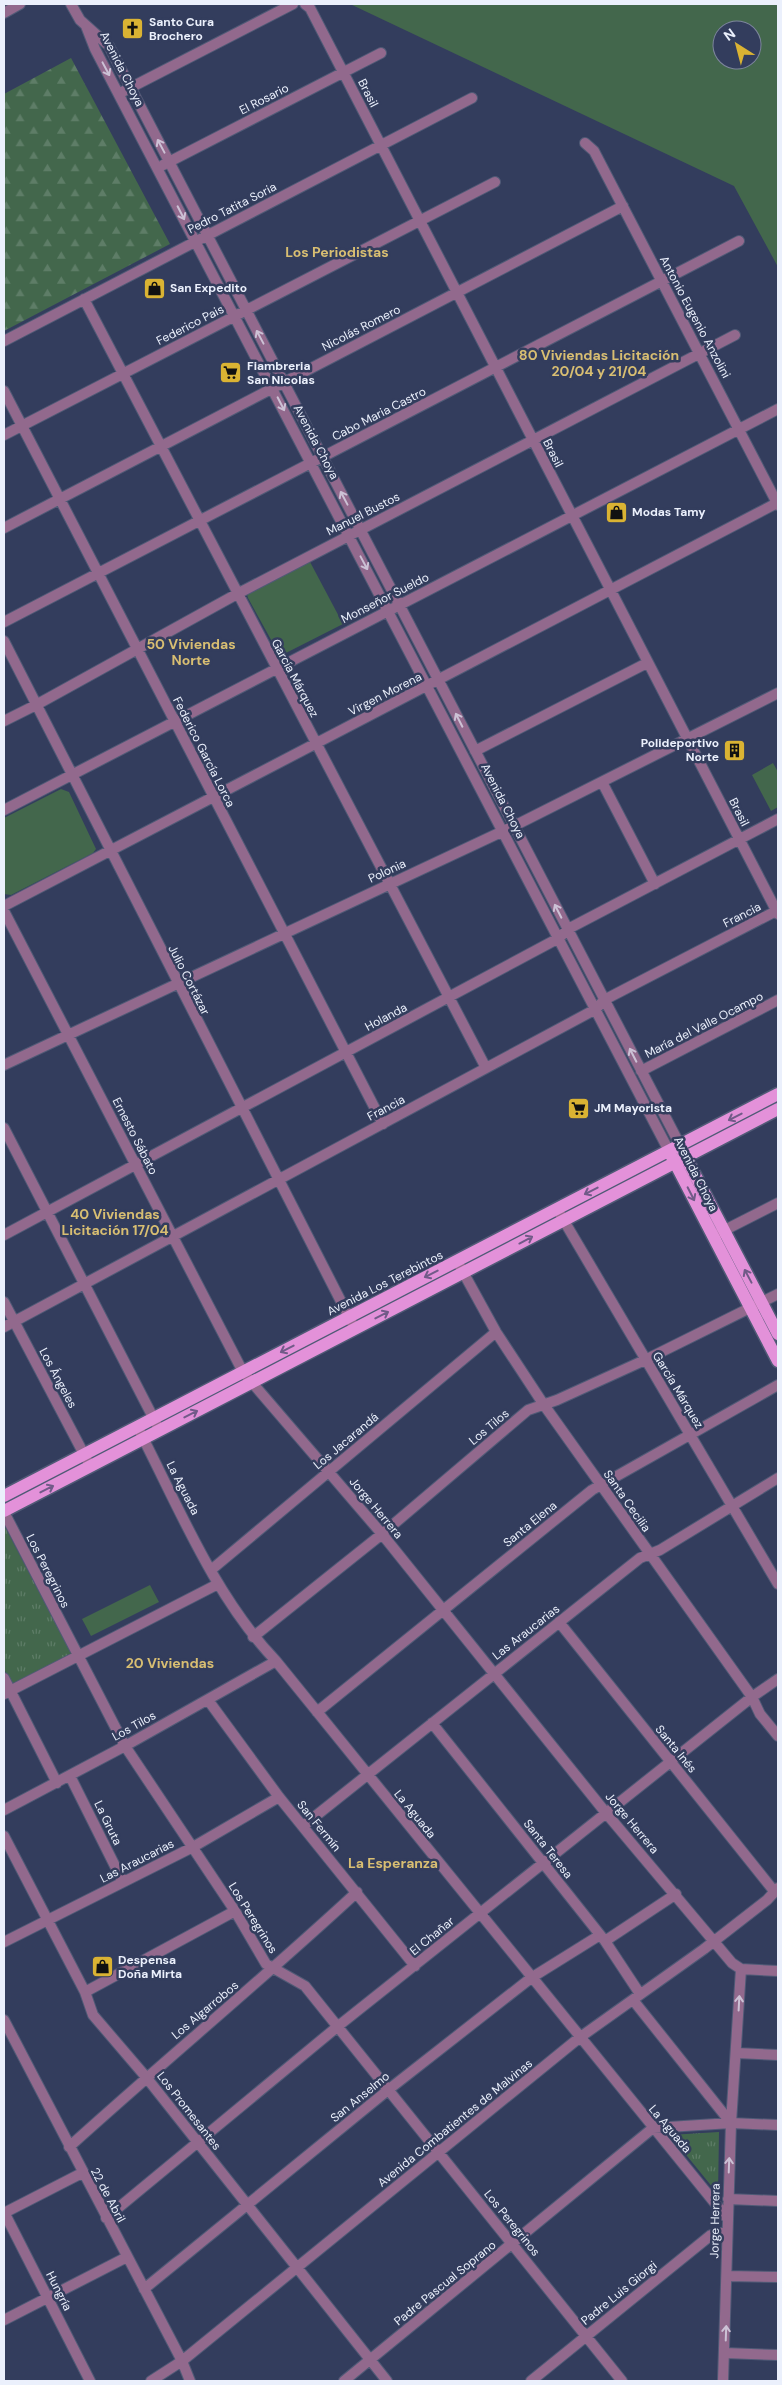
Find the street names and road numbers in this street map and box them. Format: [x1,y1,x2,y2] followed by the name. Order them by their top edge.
[96,29,148,109] street label: Avenida Choya
[354,76,382,110] street label: Brasil
[237,80,291,118] street label: El Rosario
[185,179,279,237] street label: Pedro Tatita Soria
[656,253,734,381] street label: Antonio Eugenio Anzolini
[153,301,227,349] street label: Federico Pais
[319,301,403,355] street label: Nicolás Romero
[329,383,429,445] street label: Cabo Maria Castro
[290,402,342,482] street label: Avenida Choya
[539,436,567,470] street label: Brasil
[323,489,403,539] street label: Manuel Bustos
[338,569,432,627] street label: Monseñor Sueldo
[268,636,322,720] street label: García Márquez
[346,669,424,719] street label: Virgen Morena
[169,694,239,810] street label: Federico García Lorca
[477,761,529,841] street label: Avenida Choya
[725,795,753,829] street label: Brasil
[366,855,408,887] street label: Polonia
[720,899,764,931] street label: Francia
[164,942,214,1018] street label: Julio Cortázar
[642,988,766,1062] street label: María del Valle Ocampo
[362,999,410,1035] street label: Holanda
[364,1091,408,1125] street label: Francia
[109,1095,161,1177] street label: Ernesto Sábato
[670,1134,722,1214] street label: Avenida Choya
[324,1247,446,1319] street label: Avenida Los Terebintos
[35,1345,81,1411] street label: Los Ángeles
[649,1349,707,1431] street label: García Márquez
[466,1405,512,1449] street label: Los Tilos
[310,1409,382,1473] street label: Los Jacarandá
[163,1458,203,1518] street label: La Aguada
[600,1467,654,1535] street label: Santa Cecilia
[346,1474,406,1542] street label: Jorge Herrera
[500,1497,560,1551] street label: Santa Elena
[23,1531,73,1611] street label: Los Peregrinos
[489,1601,563,1663] street label: Las Araucarias
[109,1707,159,1745] street label: Los Tilos
[652,1722,700,1776] street label: Santa Inés
[390,1786,440,1842] street label: La Aguada
[602,1789,662,1857] street label: Jorge Herrera
[294,1797,345,1855] street label: San Fermín
[90,1798,126,1848] street label: La Gruta
[520,1816,576,1882] street label: Santa Teresa
[97,1835,177,1887] street label: Las Araucarias
[225,1879,281,1957] street label: Los Peregrinos
[407,1913,458,1959] street label: El Chañar
[168,1977,242,2043] street label: Los Algarrobos
[374,2055,536,2191] street label: Avenida Combatientes de Malvinas
[327,2068,393,2126] street label: San Anselmo
[153,2069,225,2153] street label: Los Promesantes
[645,2102,695,2156] street label: La Aguada
[87,2165,129,2225] street label: 22 de Abril
[706,2183,724,2259] street label: Jorge Herrera
[480,2187,544,2259] street label: Los Peregrinos
[391,2237,499,2329] street label: Padre Pascual Soprano
[578,2257,660,2329] street label: Padre Luis Giorgi
[42,2269,76,2313] street label: Hungría

